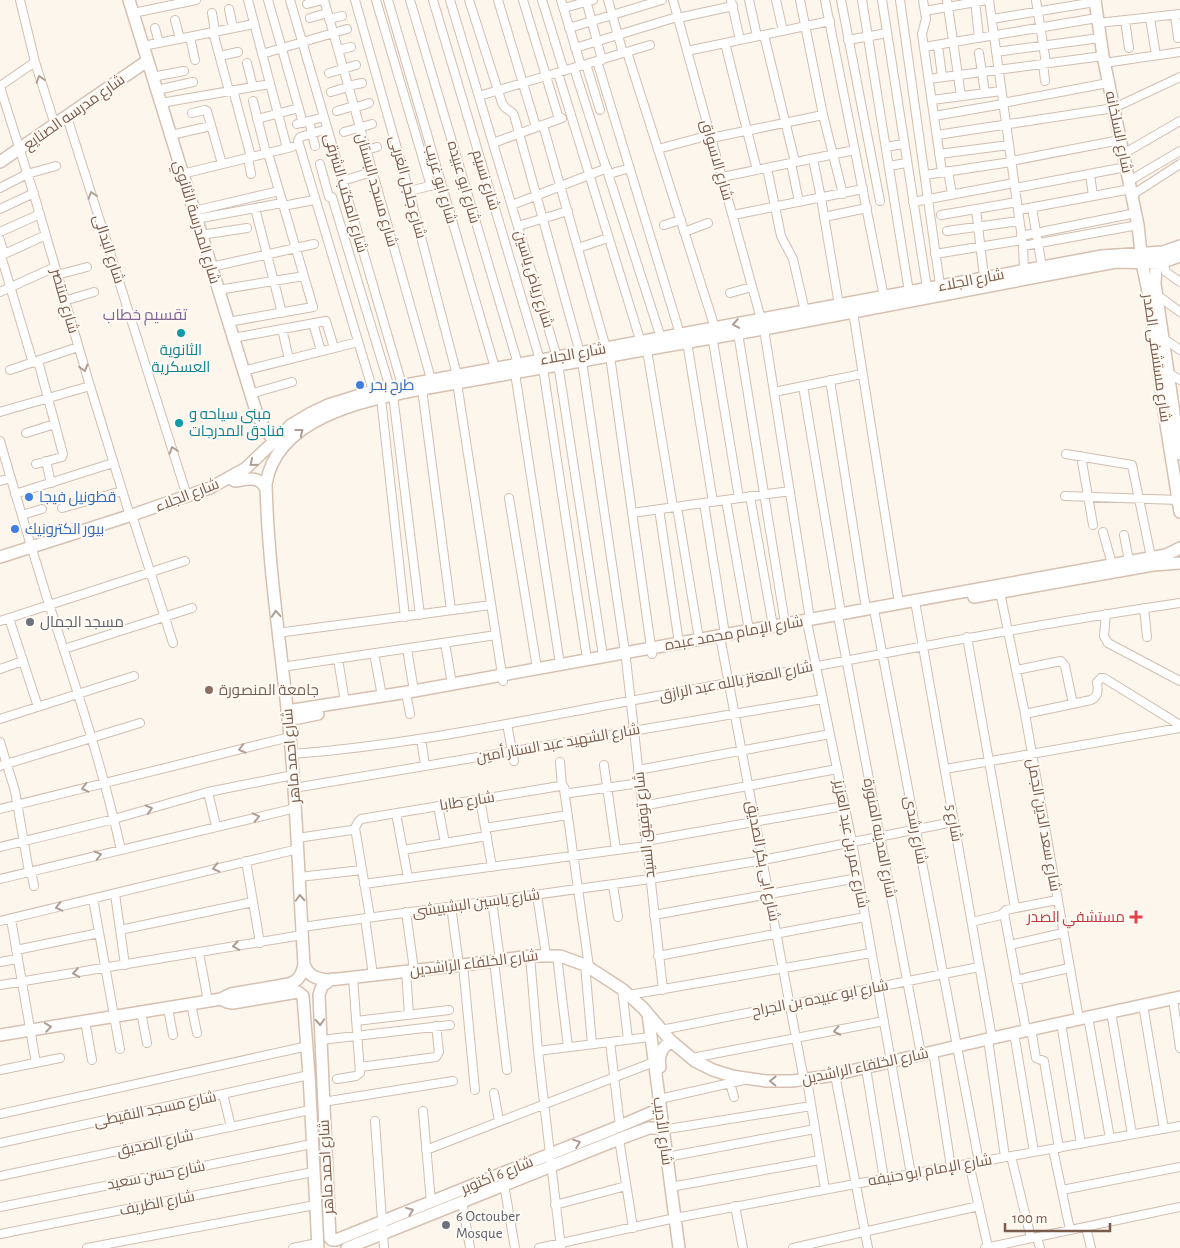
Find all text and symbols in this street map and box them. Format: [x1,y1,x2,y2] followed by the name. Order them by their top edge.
[20,71,129,155] street label: شارع مدرسه الصنايع
[36,75,46,83] one-way arrow
[1100,90,1135,175] street label: شارع السلخانه
[695,118,736,203] street label: شارع الاسواق
[318,131,371,255] street label: شارع المكتب الشرقى
[350,131,401,250] street label: شارع مسجد البستان
[384,134,429,241] street label: شارع جلجل الغربى
[442,139,483,226] street label: شارع ابو عبيده
[419,143,460,226] street label: شارع ابو غريب
[466,148,503,213] street label: شارع نسيم
[167,158,223,287] street label: شارع المدرسة الثانوي
[87,191,97,200] one-way arrow
[87,213,128,286] street label: شارع البدالى
[509,228,556,331] street label: شارع رياض ياسين
[45,266,82,336] street label: شارع منتصر
[937,266,1006,297] street label: شارع الجلاء
[1137,292,1174,424] street label: شارع مستشفى الصدر
[103,307,188,326] district label: تقسيم خطاب
[732,318,741,328] one-way arrow
[175,327,187,339] marker: الثانوية العسكرية
[539,340,608,371] street label: شارع الجلاء
[152,342,210,376] place label: الثانوية العسكرية
[79,364,89,372] one-way arrow
[369,378,414,396] place label: طرح بحر
[354,379,366,391] marker: طرح بحر
[189,407,284,441] place label: مبنى سياحه و فنادق المدرجات
[173,417,185,429] marker: مبنى سياحه و فنادق المدرجات
[294,429,303,437] one-way arrow
[168,446,178,455] one-way arrow
[249,457,258,466] one-way arrow
[153,476,222,517] street label: شارع الجلاء
[39,490,116,507] place label: قطونيل فيجا
[23,491,35,503] marker: قطونيل فيجا
[25,522,104,538] place label: بيور الكترونيك
[9,523,21,535] marker: بيور الكترونيك
[271,610,282,618] one-way arrow
[663,613,805,656] street label: شارع الإمام محمد عبده
[40,615,124,631] place label: مسجد الجمال
[24,616,36,628] marker: مسجد الجمال
[658,658,815,707] street label: شارع المعتز بالله عبد الرازق
[219,683,319,699] place label: جامعة المنصورة
[203,684,215,696] marker: جامعة المنصورة
[279,708,306,805] street label: شارع احمد ماهر
[474,719,642,768] street label: شارع الشهيد عبد الستار أمين
[238,743,247,754] one-way arrow
[1021,757,1064,893] street label: شارع سعد الدين الجمل
[630,771,661,879] street label: شارع توفيق السيد
[858,777,899,900] street label: شارع المدينه المنورة
[828,778,871,910] street label: شارع عمر بن عبد العزيز
[81,783,89,793] one-way arrow
[438,789,496,816] street label: شارع طابا
[899,794,930,866] street label: شارع رشدى
[741,799,783,923] street label: شارع ابى بكر الصديق
[940,803,965,844] street label: شارع 5
[144,805,153,815] one-way arrow
[252,812,261,823] one-way arrow
[94,850,103,861] one-way arrow
[213,863,221,873] one-way arrow
[411,886,541,923] street label: شارع ياسين البشبيشى
[295,894,306,902] one-way arrow
[54,901,63,912] one-way arrow
[1026,909,1125,929] place label: مستشفي الصدر
[1129,910,1143,924] marker: مستشفي الصدر
[232,941,241,951] one-way arrow
[409,947,540,982] street label: شارع الخلفاء الراشدين
[72,967,80,977] one-way arrow
[750,977,890,1022] street label: شارع ابو عبيده بن الجراح
[315,1018,325,1026] one-way arrow
[44,1023,52,1033] one-way arrow
[832,1025,841,1036] one-way arrow
[800,1045,931,1090] street label: شارع الخلفاء الراشدين
[769,1076,776,1086] one-way arrow
[92,1088,218,1133] street label: شارع مسجد النقيطى
[647,1096,676,1167] street label: شارع الأديب
[316,1119,340,1216] street label: شارع احمد ماهر
[115,1127,195,1162] street label: شارع الصديق
[572,1139,581,1149] one-way arrow
[457,1151,536,1200] street label: شارع 6 أكتوبر
[867,1151,994,1192] street label: شارع الإمام ابو حنيفه
[105,1158,207,1195] street label: شارع حسن سعيد
[118,1188,197,1221] street label: شارع الظريف
[1005,1200,1110,1232] scale bar
[405,1206,414,1217] one-way arrow
[456,1209,520,1241] place label: 6 Octouber Mosque
[1012,1211,1047,1226] text: 100 m
[440,1219,452,1231] marker: 6 Octouber Mosque

